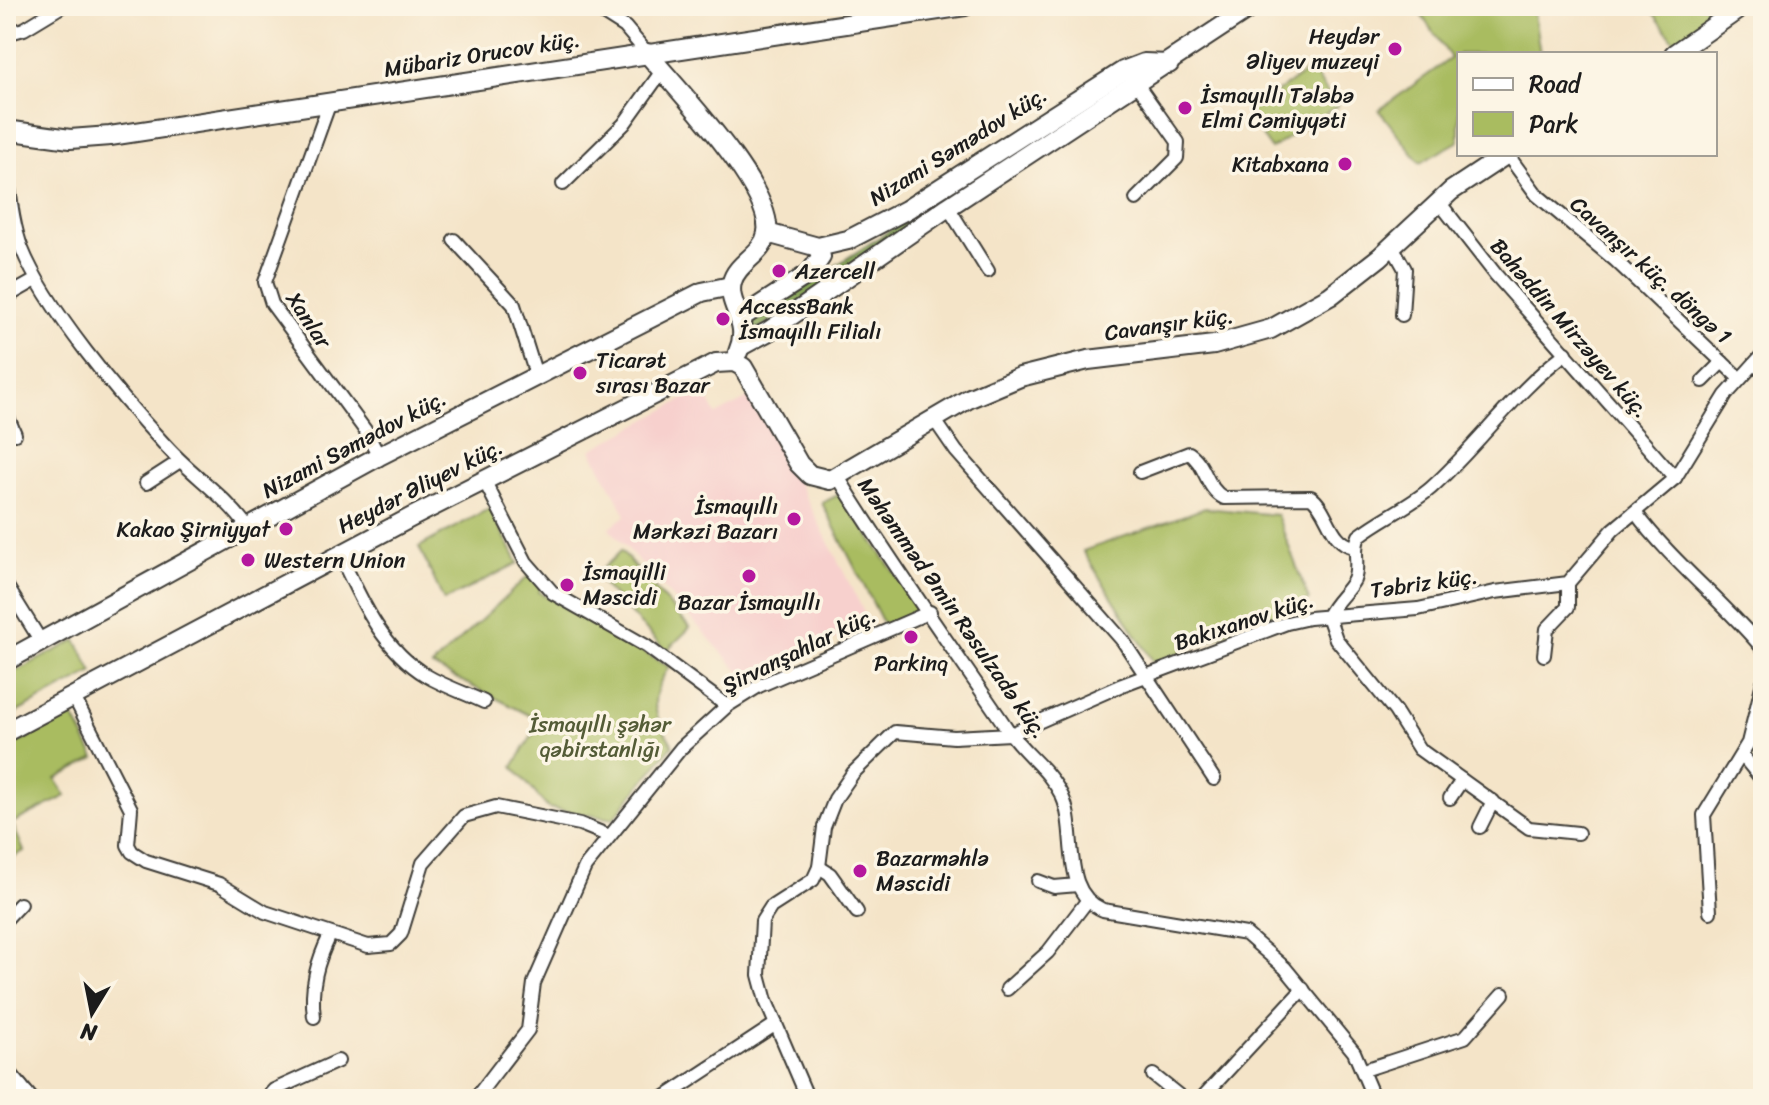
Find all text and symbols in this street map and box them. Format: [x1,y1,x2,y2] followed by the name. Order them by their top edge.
[1246,17,1381,81] place label: Heydər Əliyev muzeyi
[381,19,583,89] street label: Mübariz Orucov küç.
[1386,40,1404,58] marker: Heydər Əliyev muzeyi
[1457,52,1717,156] legend
[1529,63,1583,105] text: Road
[861,75,1055,217] street label: Nizami Səmədov küç.
[1200,76,1354,140] place label: İsmayıllı Tələbə Elmi Cəmiyyəti
[1176,99,1194,117] marker: İsmayıllı Tələbə Elmi Cəmiyyəti
[1529,103,1578,145] text: Park
[1232,145,1329,184] place label: Kitabxana
[1336,155,1354,173] marker: Kitabxana
[1561,186,1741,354] street label: Cavanşır küç. döngə 1
[1480,229,1660,427] street label: Bahəddin Mirzəyev küç.
[794,252,876,291] place label: Azercell
[770,262,788,280] marker: Azercell
[275,283,343,357] street label: Xanlar
[738,287,881,351] place label: AccessBank İsmayıllı Filialı
[1102,296,1236,352] street label: Cavanşır küç.
[714,310,732,328] marker: AccessBank İsmayıllı Filialı
[595,341,712,405] place label: Ticarət sırası Bazar
[571,364,589,382] marker: Ticarət sırası Bazar
[254,379,454,509] street label: Nizami Səmədov küç.
[330,427,510,545] street label: Heydər Əliyev küç.
[847,469,1059,747] street label: Məhəmməd Əmin Rəsulzadə küç.
[633,487,778,551] place label: İsmayıllı Mərkəzi Bazarı
[117,510,271,549] place label: Kakao Şirniyyat
[785,510,803,528] marker: İsmayıllı Mərkəzi Bazarı
[277,520,295,538] marker: Kakao Şirniyyat
[264,541,406,580] place label: Western Union
[239,551,257,569] marker: Western Union
[582,553,667,617] place label: İsmayilli Məscidi
[1368,556,1480,610] street label: Təbriz küç.
[740,567,758,585] marker: Bazar İsmayıllı
[558,576,576,594] marker: İsmayilli Məscidi
[1169,580,1319,662] street label: Bakıxanov küç.
[678,583,820,622] place label: Bazar İsmayıllı
[715,596,883,704] street label: Şirvanşahlar küç.
[902,628,920,646] marker: Parkinq
[874,644,948,683] place label: Parkinq
[528,705,673,769] park label: İsmayıllı şəhər qəbirstanlığı
[876,839,989,903] place label: Bazarməhlə Məscidi
[851,862,869,880] marker: Bazarməhlə Məscidi
[52,973,132,1053] north arrow
[77,1012,100,1053] text: N

